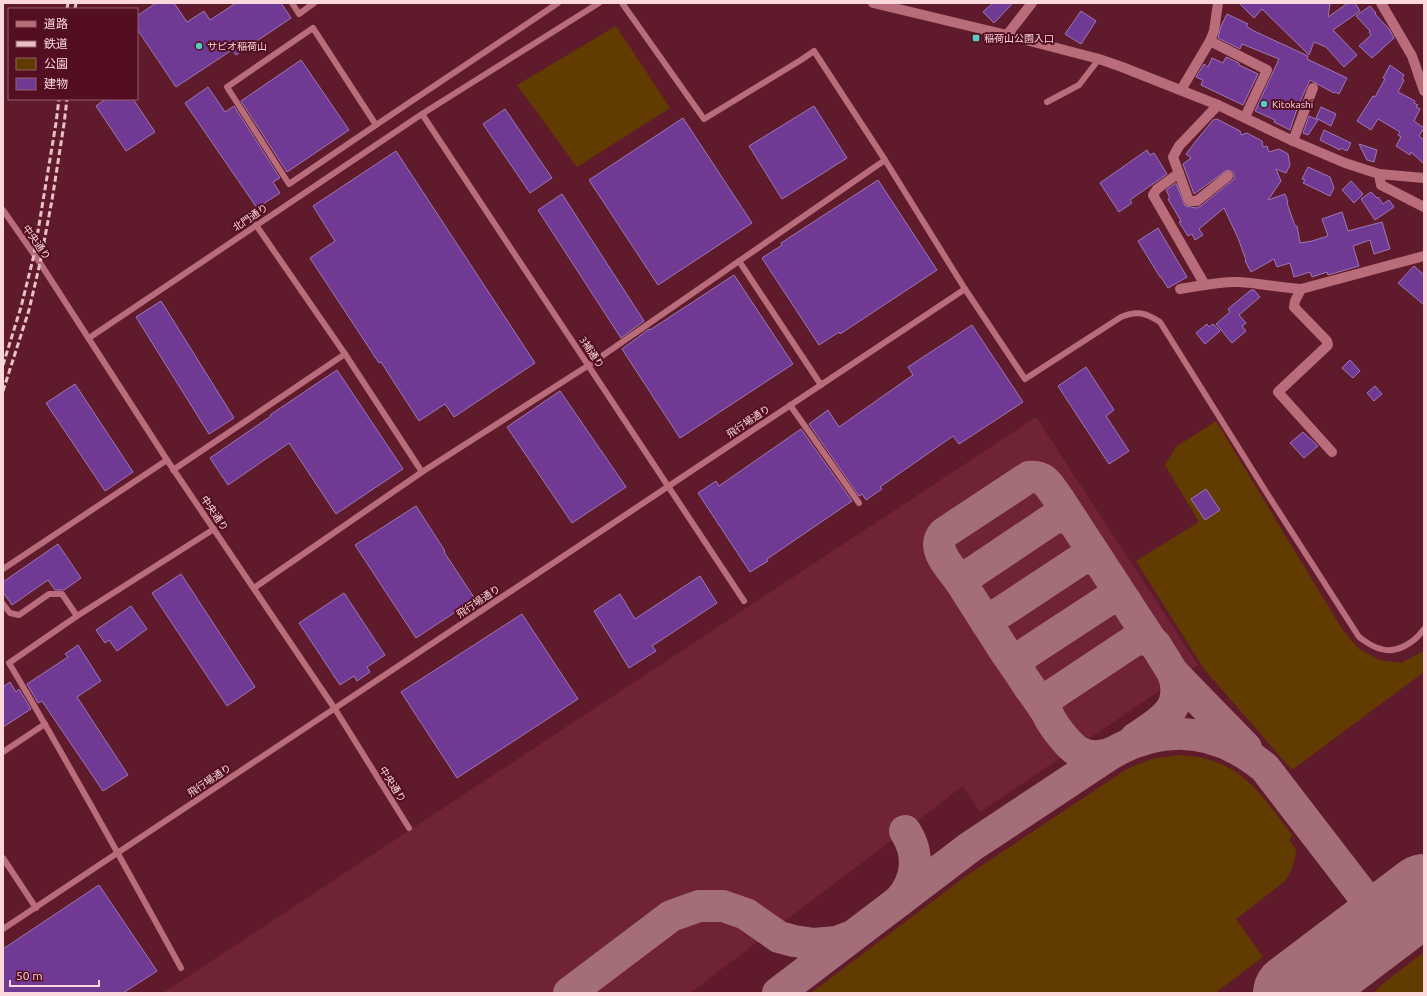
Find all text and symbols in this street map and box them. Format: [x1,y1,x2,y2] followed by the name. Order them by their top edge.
[8,8,138,100] legend
[44,17,68,30] text: 道路
[971,33,981,43] marker: 稲荷山公園入口
[984,33,1054,44] place label: 稲荷山公園入口
[44,37,68,50] text: 鉄道
[194,41,204,51] marker: サピオ稲荷山
[207,41,267,52] place label: サピオ稲荷山
[44,57,68,70] text: 公園
[44,77,68,90] text: 建物
[1259,99,1269,109] marker: Kitokashi
[1272,99,1313,110] place label: Kitokashi
[231,202,270,233] street label: 北門通り
[21,223,53,262] street label: 中央通り
[577,334,606,370] street label: 3補通り
[724,403,772,440] street label: 飛行場通り
[199,494,230,533] street label: 中央通り
[454,583,502,620] street label: 飛行場通り
[185,762,233,799] street label: 飛行場通り
[377,764,408,804] street label: 中央通り
[10,962,99,988] scale bar
[16,969,43,982] text: 50 m

